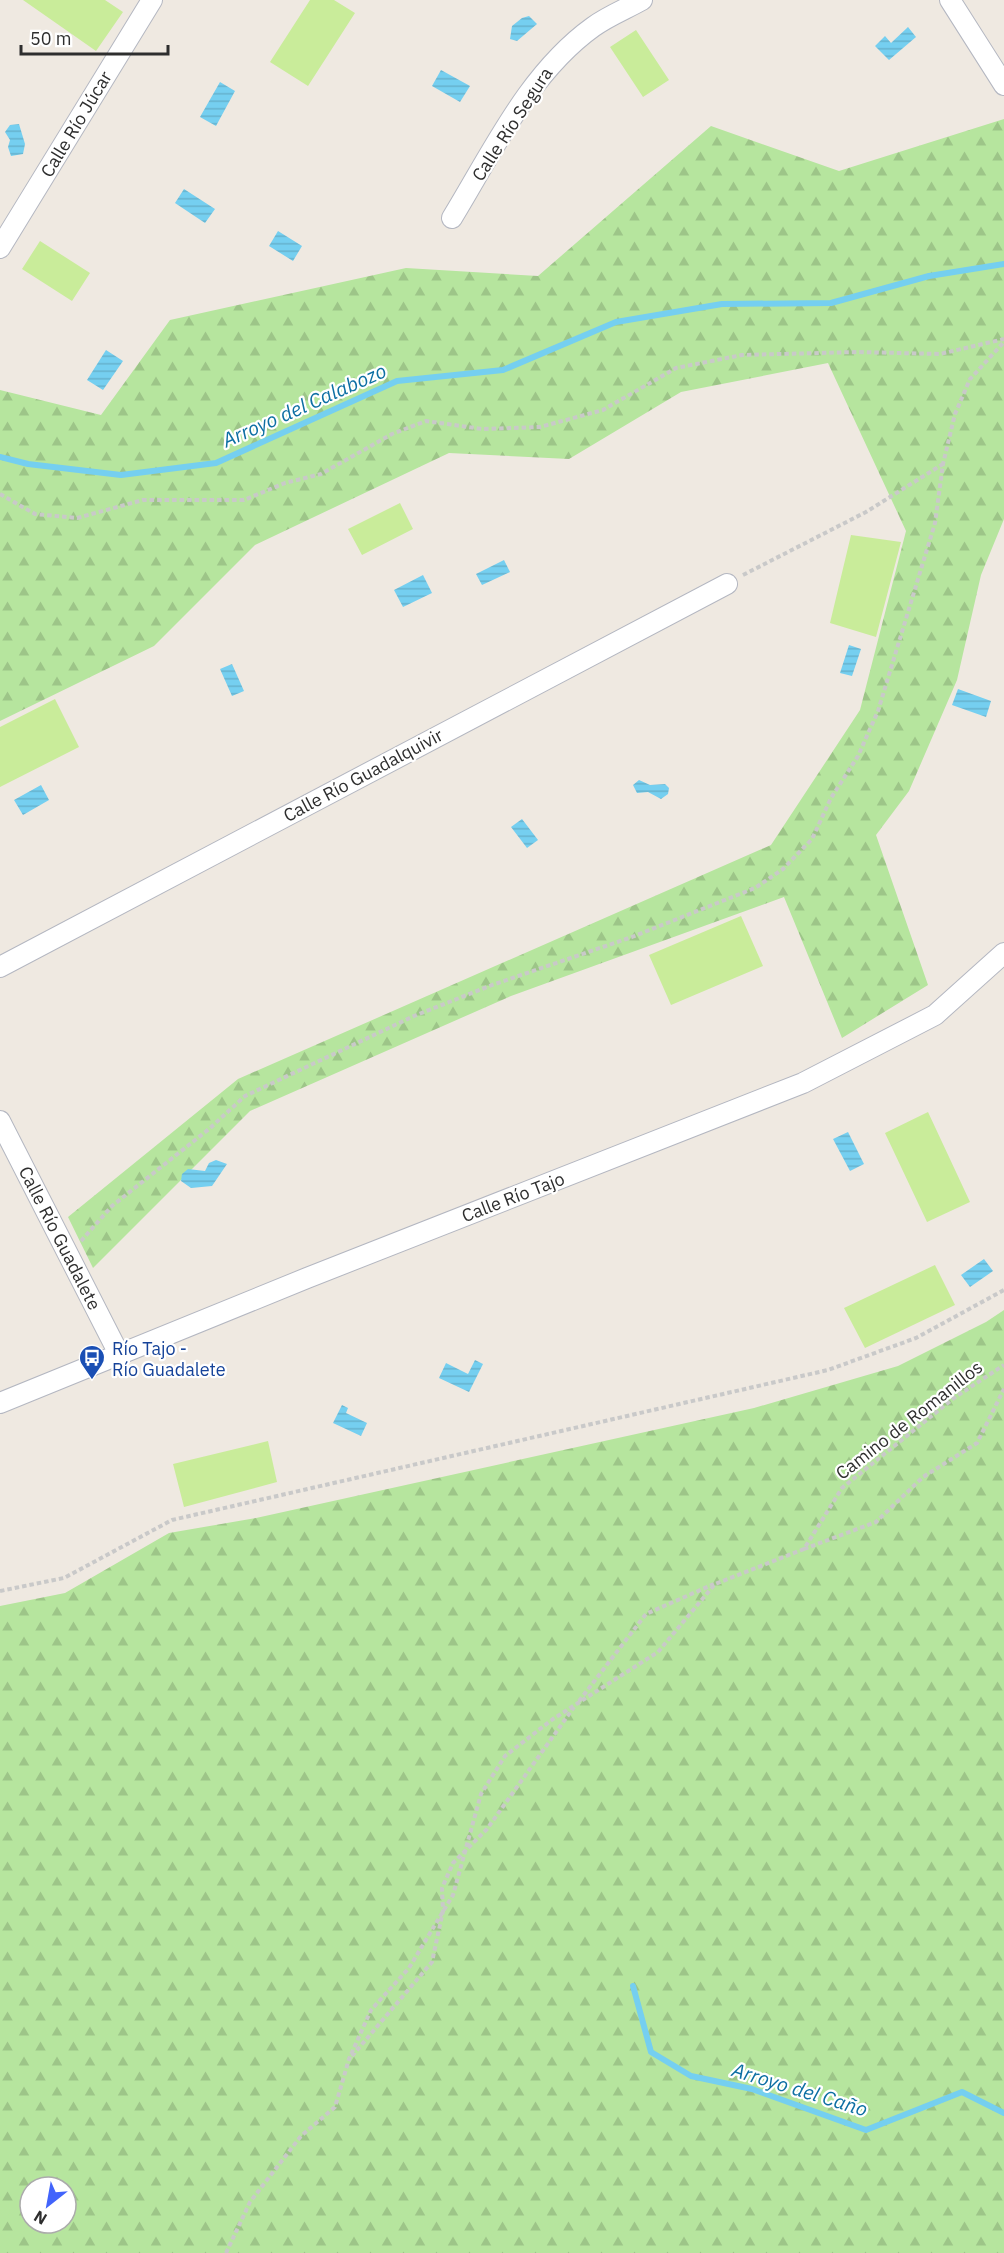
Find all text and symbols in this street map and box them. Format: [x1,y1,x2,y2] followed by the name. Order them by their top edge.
[21,18,168,56] scale bar
[30,27,72,50] text: 50 m
[467,62,558,185] street label: Calle Río Segura
[35,66,117,181] street label: Calle Río Júcar
[217,357,390,454] water label: Arroyo del Calabozo
[279,723,447,827] street label: Calle Río Guadalquivir
[14,1162,106,1314] street label: Calle Río Guadalete
[458,1167,568,1227] street label: Calle Río Tajo
[112,1337,226,1381] place label: Río Tajo - Río Guadalete
[77,1343,107,1381] bus stop icon: Río Tajo - Río Guadalete
[831,1356,987,1484] street label: Camino de Romanillos
[728,2055,871,2122] water label: Arroyo del Caño
[18,2175,78,2235] north arrow
[30,2206,50,2229] text: N

